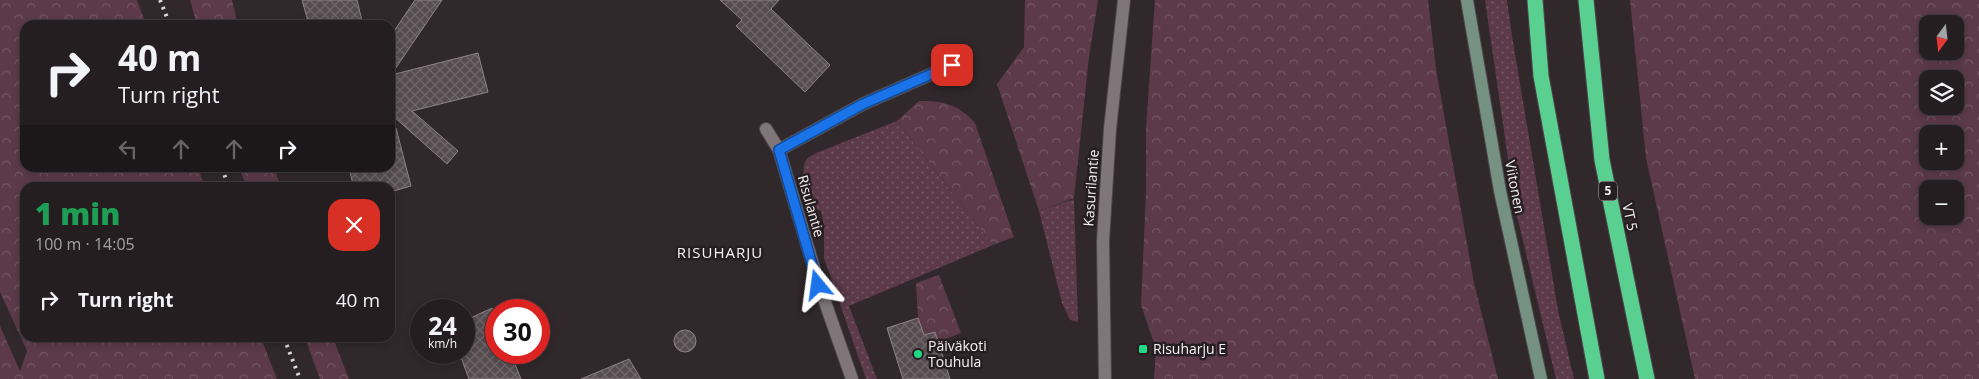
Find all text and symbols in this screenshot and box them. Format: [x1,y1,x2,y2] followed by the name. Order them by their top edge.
[1919,15,1964,60] north arrow
[1919,15,1964,225] map controls
[118,34,201,81] text: 40 m
[35,40,100,105] icon: right
[931,44,973,86] pin
[938,51,966,79] icon: arrive
[1919,70,1964,115] button: layers
[118,79,220,109] text: Turn right
[1919,125,1964,170] button: +
[114,135,142,163] icon: left
[167,135,195,163] icon: ahead
[220,135,248,163] icon: ahead
[273,135,301,163] icon: right
[1078,149,1103,227] street label: Kasurilantie
[1501,159,1530,215] street label: Viitonen
[794,173,829,239] street label: Risulantie
[1919,180,1964,225] button: −
[1599,182,1617,200] road number: 5
[35,193,120,234] text: 1 min
[328,199,380,251] button: close
[1618,201,1643,232] street label: VT 5
[35,233,135,255] text: 100 m · 14:05
[677,242,763,262] district label: RISUHARJU
[791,258,843,310] position arrow
[35,286,63,314] icon: right
[78,287,173,313] text: Turn right
[336,287,380,313] text: 40 m
[485,299,550,364] speed limit sign: 30
[428,308,457,342] text: 24
[428,335,457,352] text: km/h
[928,336,987,371] place label: Päiväkoti Touhula
[1153,339,1226,358] place label: Risuharju E
[1137,343,1149,355] marker: Risuharju E
[912,348,924,360] marker: Päiväkoti Touhula

